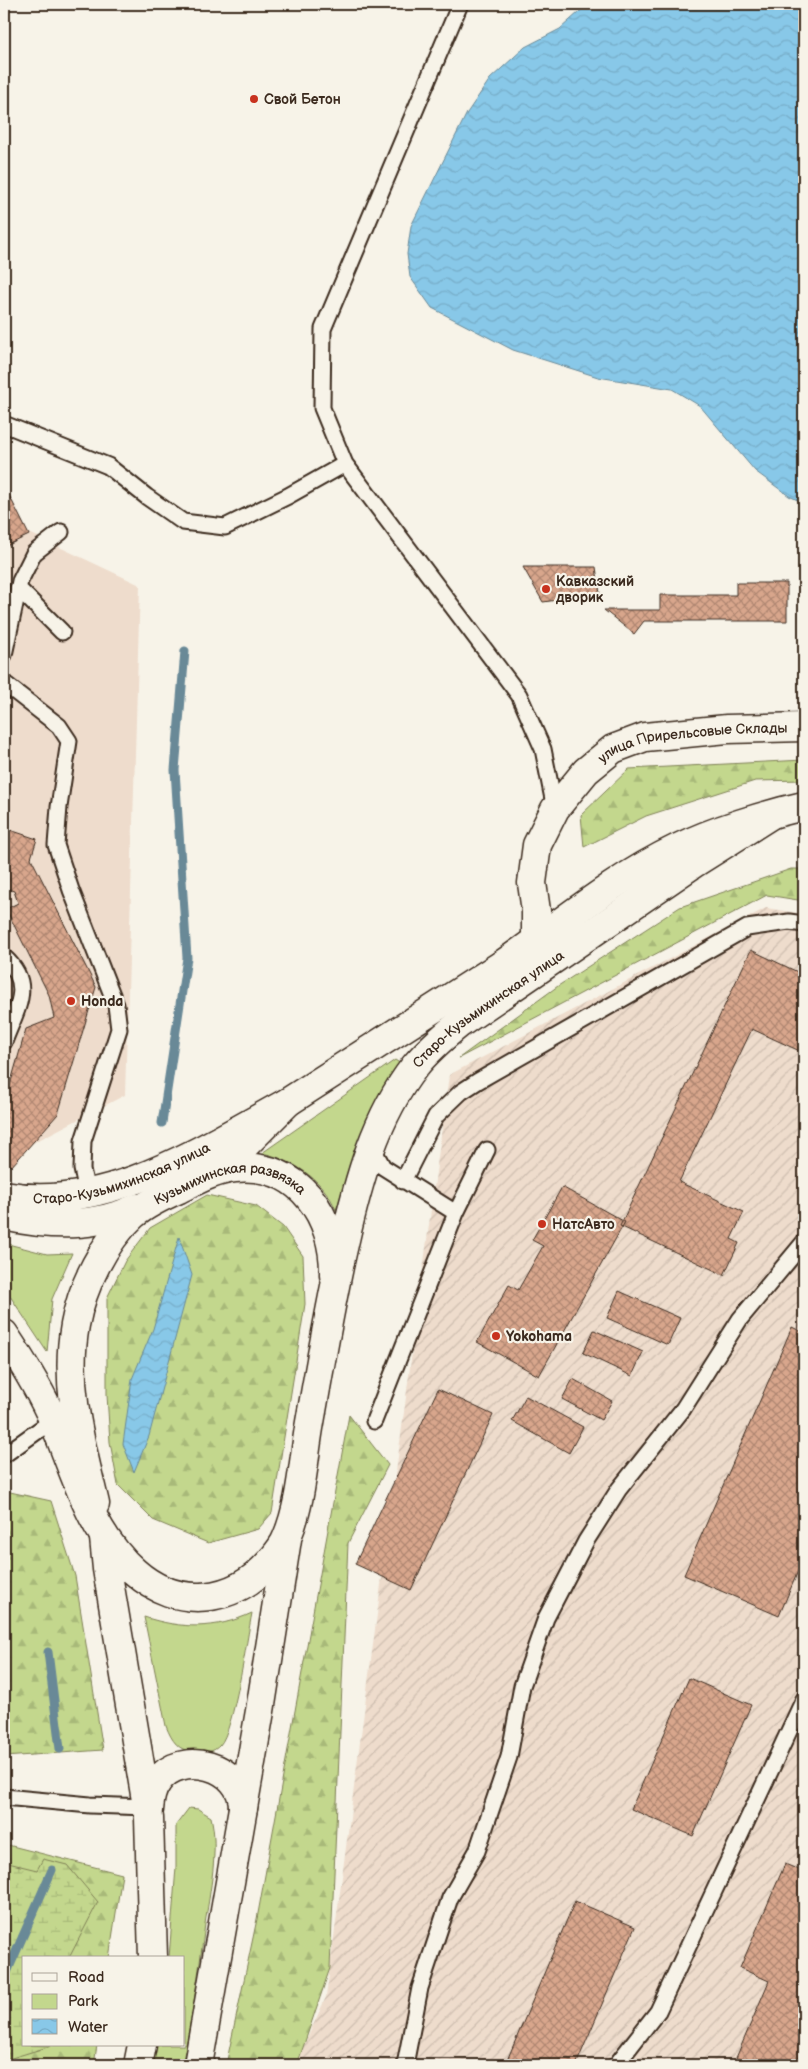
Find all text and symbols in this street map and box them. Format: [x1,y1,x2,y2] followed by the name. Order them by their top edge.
[264,91,341,108] place label: Свой Бетон
[248,93,260,105] marker: Свой Бетон
[555,573,634,606] place label: Кавказский дворик
[540,583,552,595] marker: Кавказский дворик
[595,719,788,767] street label: улица Прирельсовые Склады
[409,946,568,1071] street label: Старо-Кузьмихинская улица
[81,993,123,1010] place label: Honda
[65,995,77,1007] marker: Honda
[33,1138,214,1207] street label: Старо-Кузьмихинская улица
[151,1159,310,1209] text: Кузьмихинская развязка
[148,1190,310,1212] street label: Кузьмихинская развязка
[552,1216,615,1233] place label: НатсАвто
[536,1218,548,1230] marker: НатсАвто
[506,1328,572,1345] place label: Yokohama
[490,1330,502,1342] marker: Yokohama
[22,1956,185,2046] legend
[68,1968,104,1987] text: Road
[68,1992,99,2011] text: Park
[68,2018,108,2037] text: Water

